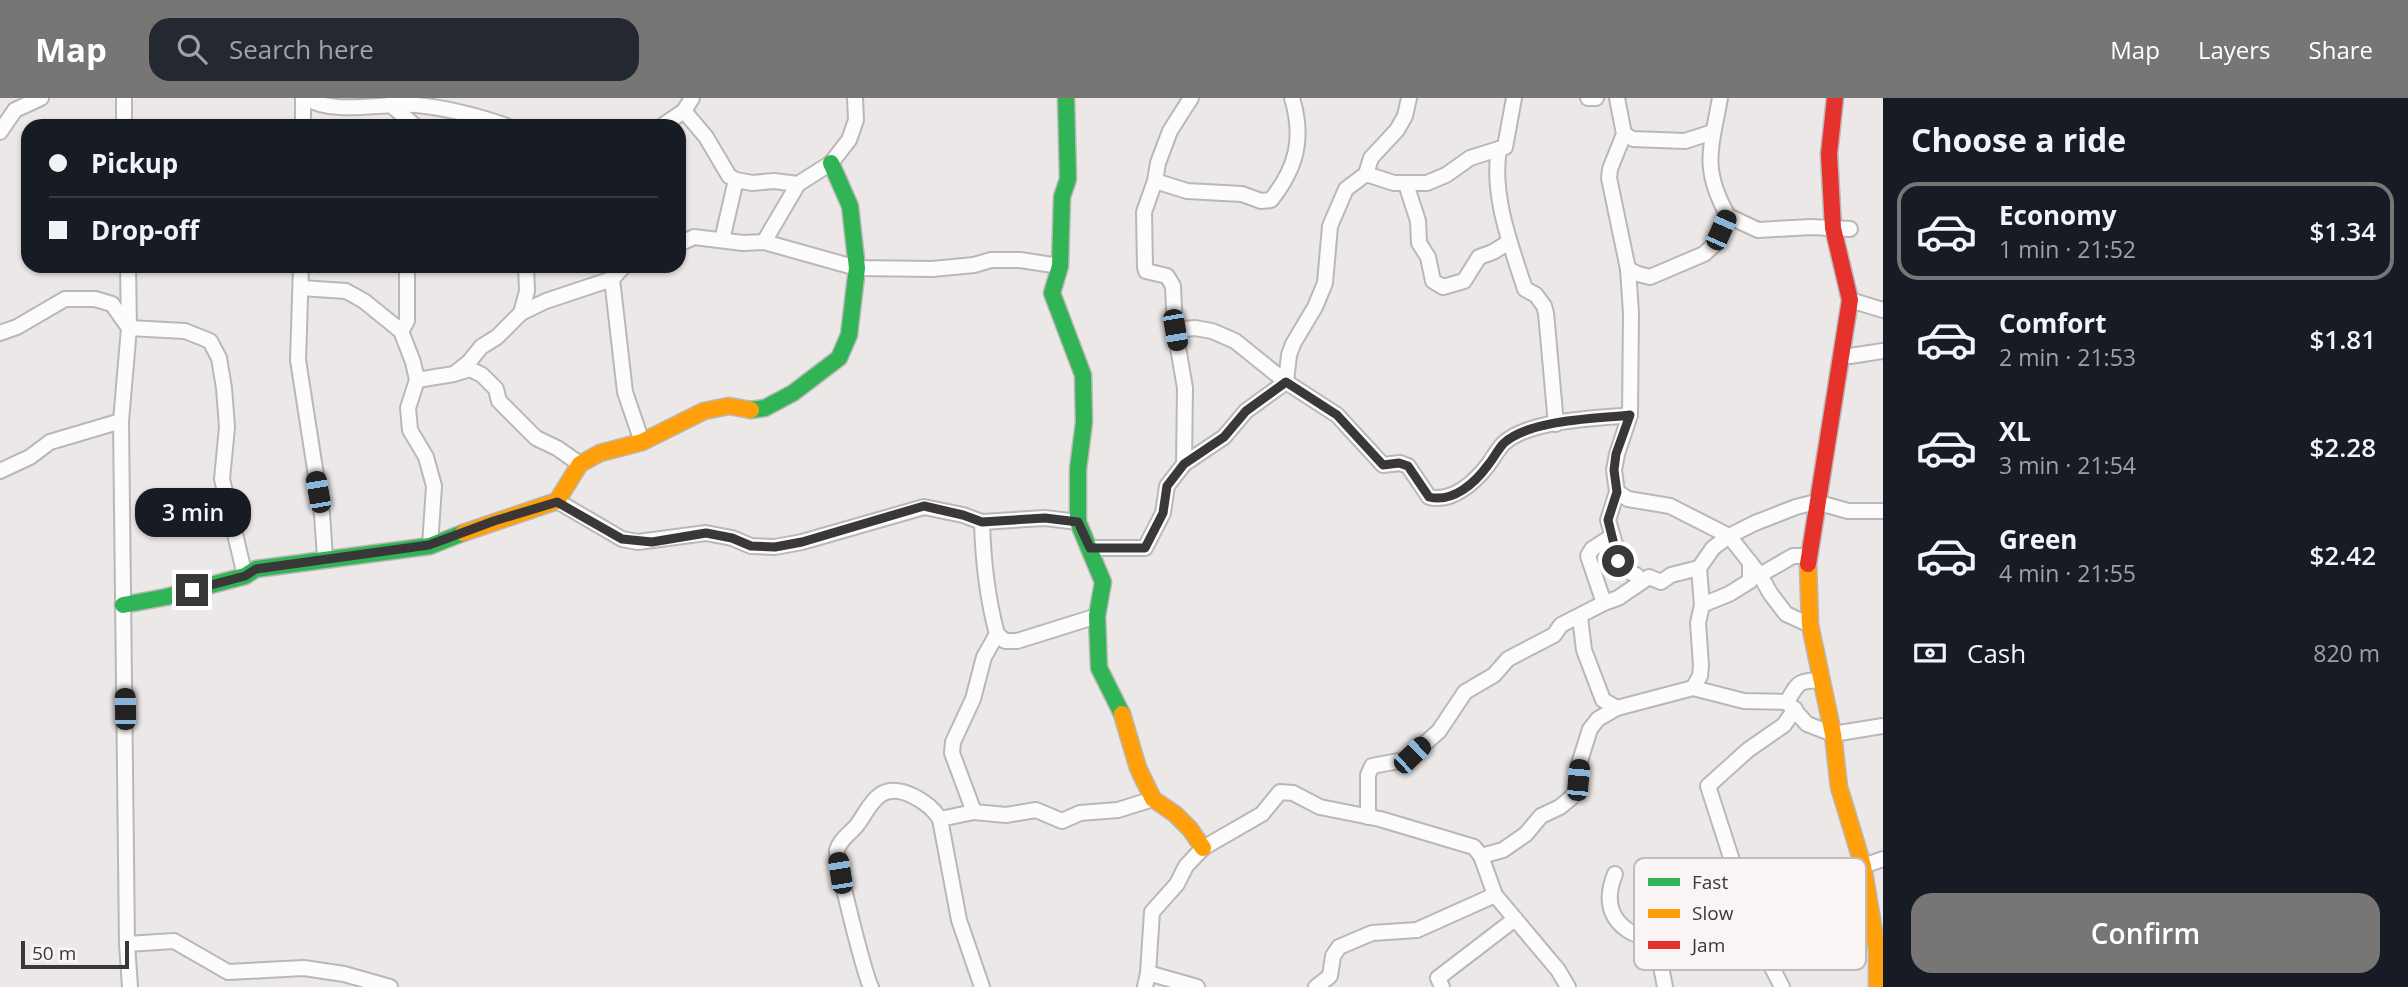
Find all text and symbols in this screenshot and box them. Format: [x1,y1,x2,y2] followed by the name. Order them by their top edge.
[149,18,639,81] search box
[35,27,107,72] text: Map
[173,30,211,68] icon: search
[229,31,374,67] text: Search here
[2110,33,2160,66] text: Map
[2198,33,2271,66] text: Layers
[2309,33,2373,66] text: Share
[1911,118,2126,161] text: Choose a ride
[91,145,178,181] text: Pickup
[1999,197,2117,233] text: Economy
[1915,200,1978,263] icon: car
[1703,207,1740,253] car
[91,212,199,248] text: Drop-off
[2309,213,2376,249] text: $1.34
[1999,233,2136,265] text: 1 min · 21:52
[1999,305,2106,341] text: Comfort
[1162,307,1189,353] car
[1915,308,1978,371] icon: car
[2309,321,2376,357] text: $1.81
[1999,341,2136,373] text: 2 min · 21:53
[1999,413,2031,449] text: XL
[1915,416,1978,479] icon: car
[2309,429,2376,465] text: $2.28
[1999,449,2136,481] text: 3 min · 21:54
[305,469,332,515] car
[134,489,250,538] callout: 3 min
[162,496,224,528] text: 3 min
[1999,521,2077,557] text: Green
[1915,524,1978,587] icon: car
[2309,537,2376,573] text: $2.42
[1602,545,1634,577] route start
[1999,557,2136,589] text: 4 min · 21:55
[176,574,208,606] route end
[1911,634,1949,672] icon: cash
[1967,635,2026,671] text: Cash
[2313,637,2380,669] text: 820 m
[115,688,136,730] car
[1390,733,1435,777] car
[1566,758,1591,802] car
[827,851,854,895] car
[1634,858,1866,970] legend
[1692,869,1728,895] text: Fast
[1911,893,2380,973] button: Confirm
[1692,900,1734,926] text: Slow
[1690,932,1725,958] text: Jam
[21,938,130,970] scale bar
[32,940,76,966] text: 50 m

